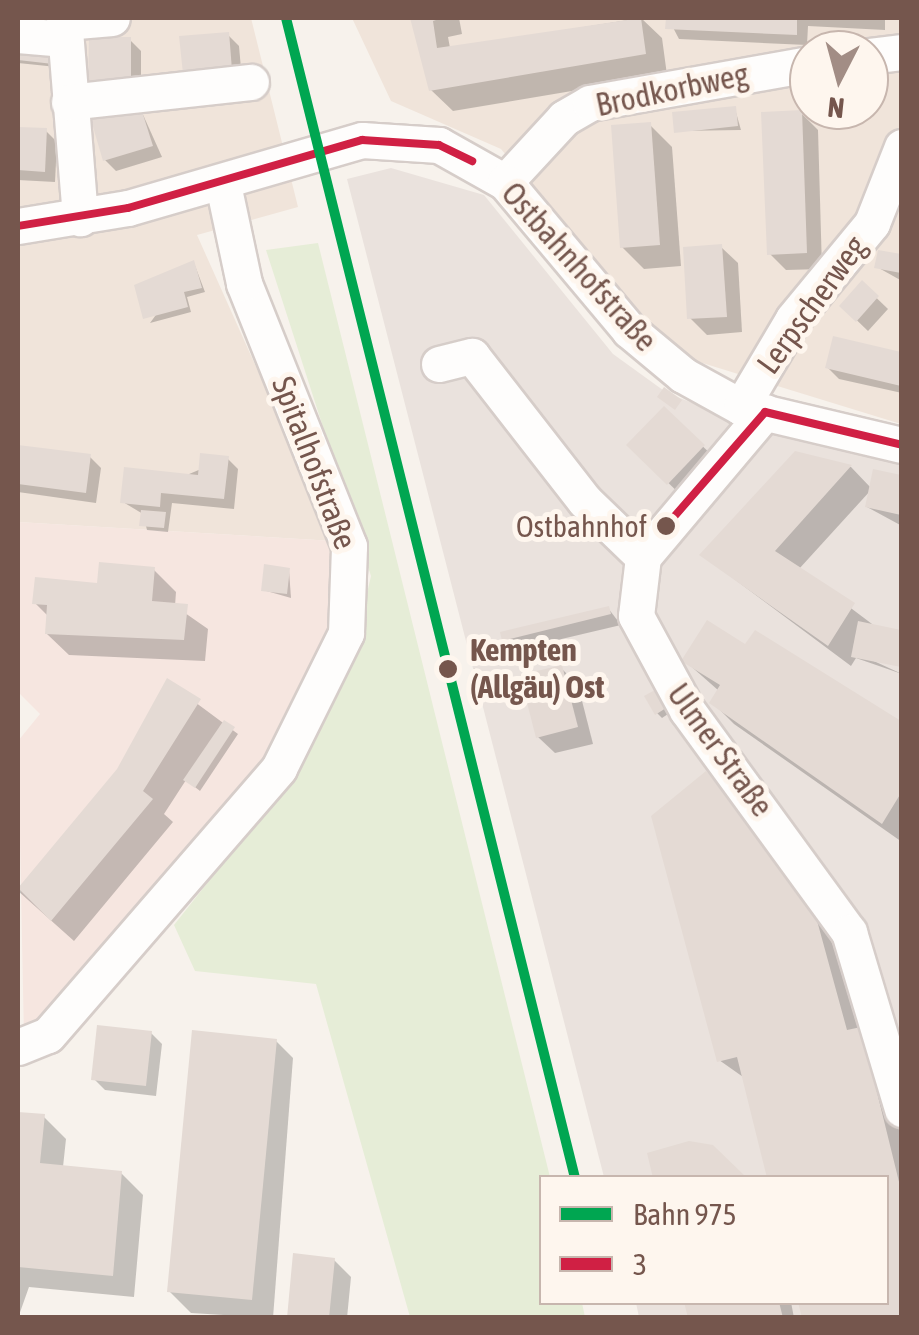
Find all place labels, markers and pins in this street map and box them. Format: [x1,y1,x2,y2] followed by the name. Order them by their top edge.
[516,508,647,544] place label: Ostbahnhof
[656,516,676,536] marker: Ostbahnhof
[470,632,605,707] place label: Kempten (Allgäu) Ost
[435,656,461,682] marker: Kempten (Allgäu) Ost

